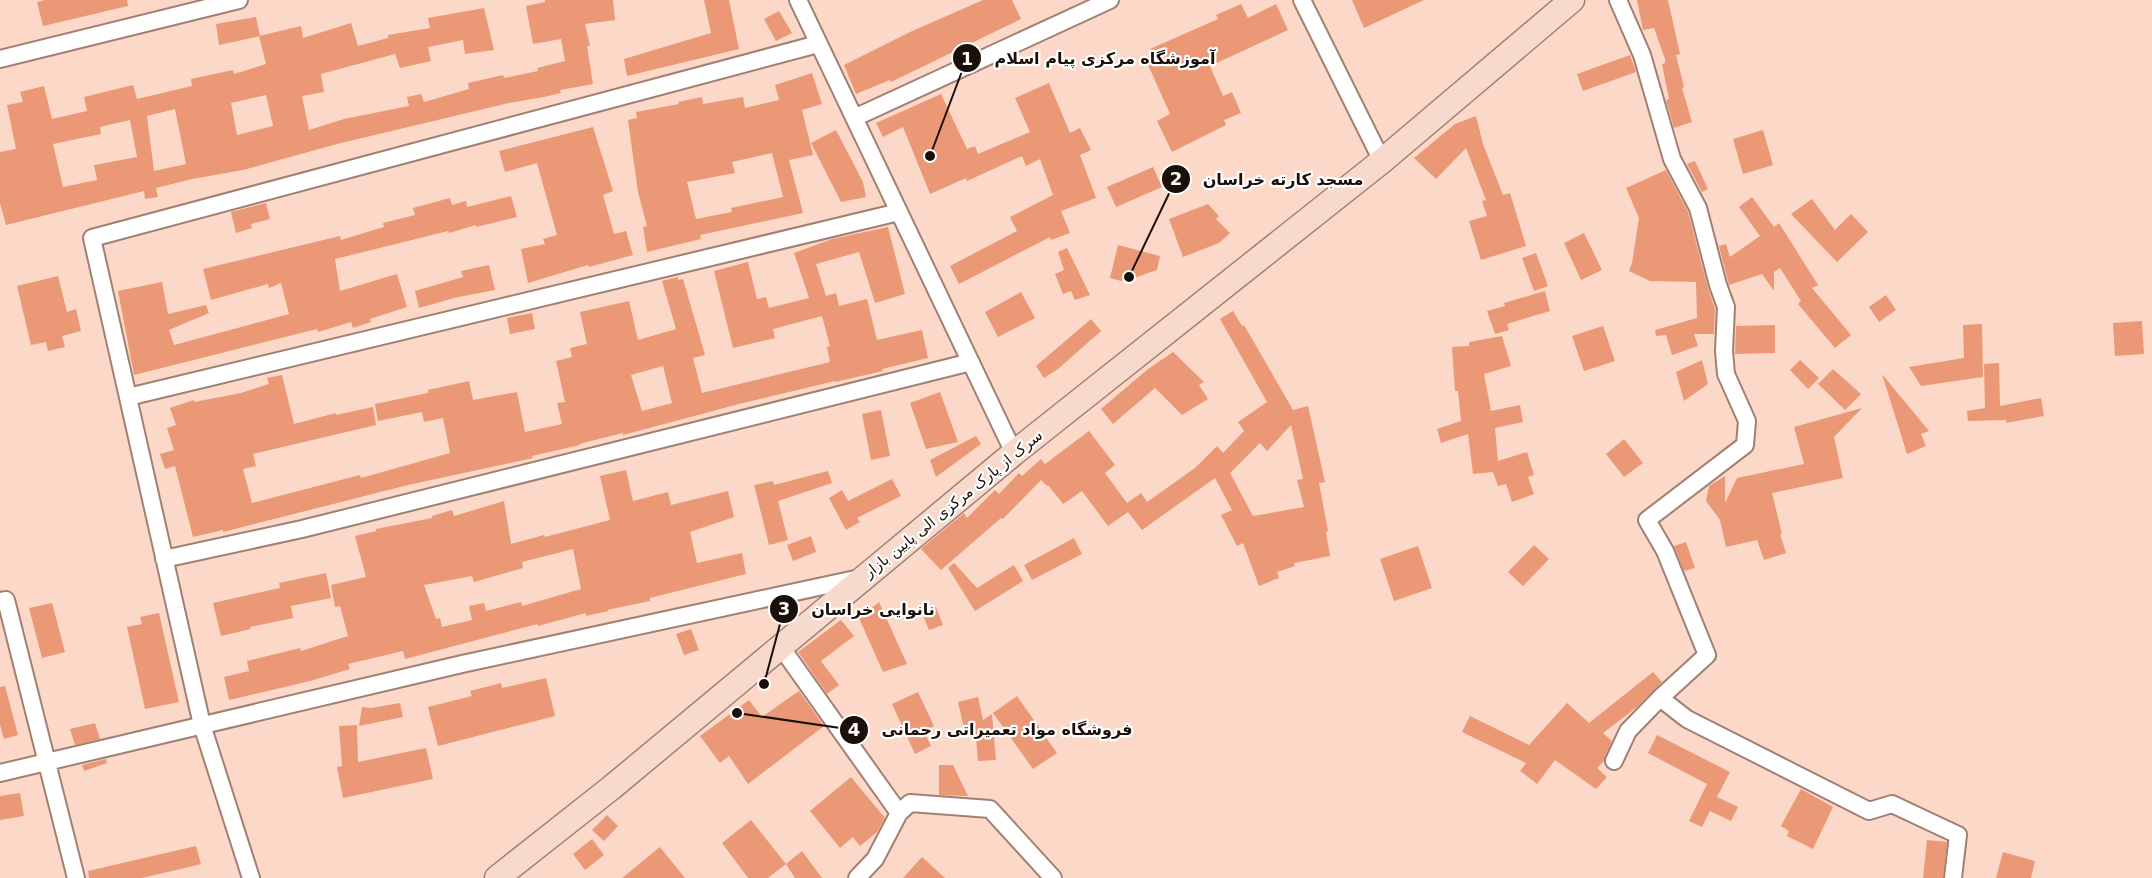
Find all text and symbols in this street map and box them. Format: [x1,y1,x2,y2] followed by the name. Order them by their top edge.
[952,41,1227,75] callout: آموزشگاه مرکزی پیام اسلام
[961,48,973,69] text: 1
[995,48,1216,69] text: آموزشگاه مرکزی پیام اسلام
[1161,162,1376,196] callout: مسجد کارته خراسان
[1170,168,1182,189] text: 2
[1203,170,1363,189] text: مسجد کارته خراسان
[859,426,1047,583] street label: سرک از پارک مرکزی الی پایین بازار
[769,592,946,626] callout: نانوایی خراسان
[778,598,790,619] text: 3
[811,600,935,619] text: نانوایی خراسان
[839,713,1144,747] callout: فروشگاه مواد تعمیراتی رحمانی
[848,719,860,740] text: 4
[882,720,1132,739] text: فروشگاه مواد تعمیراتی رحمانی

